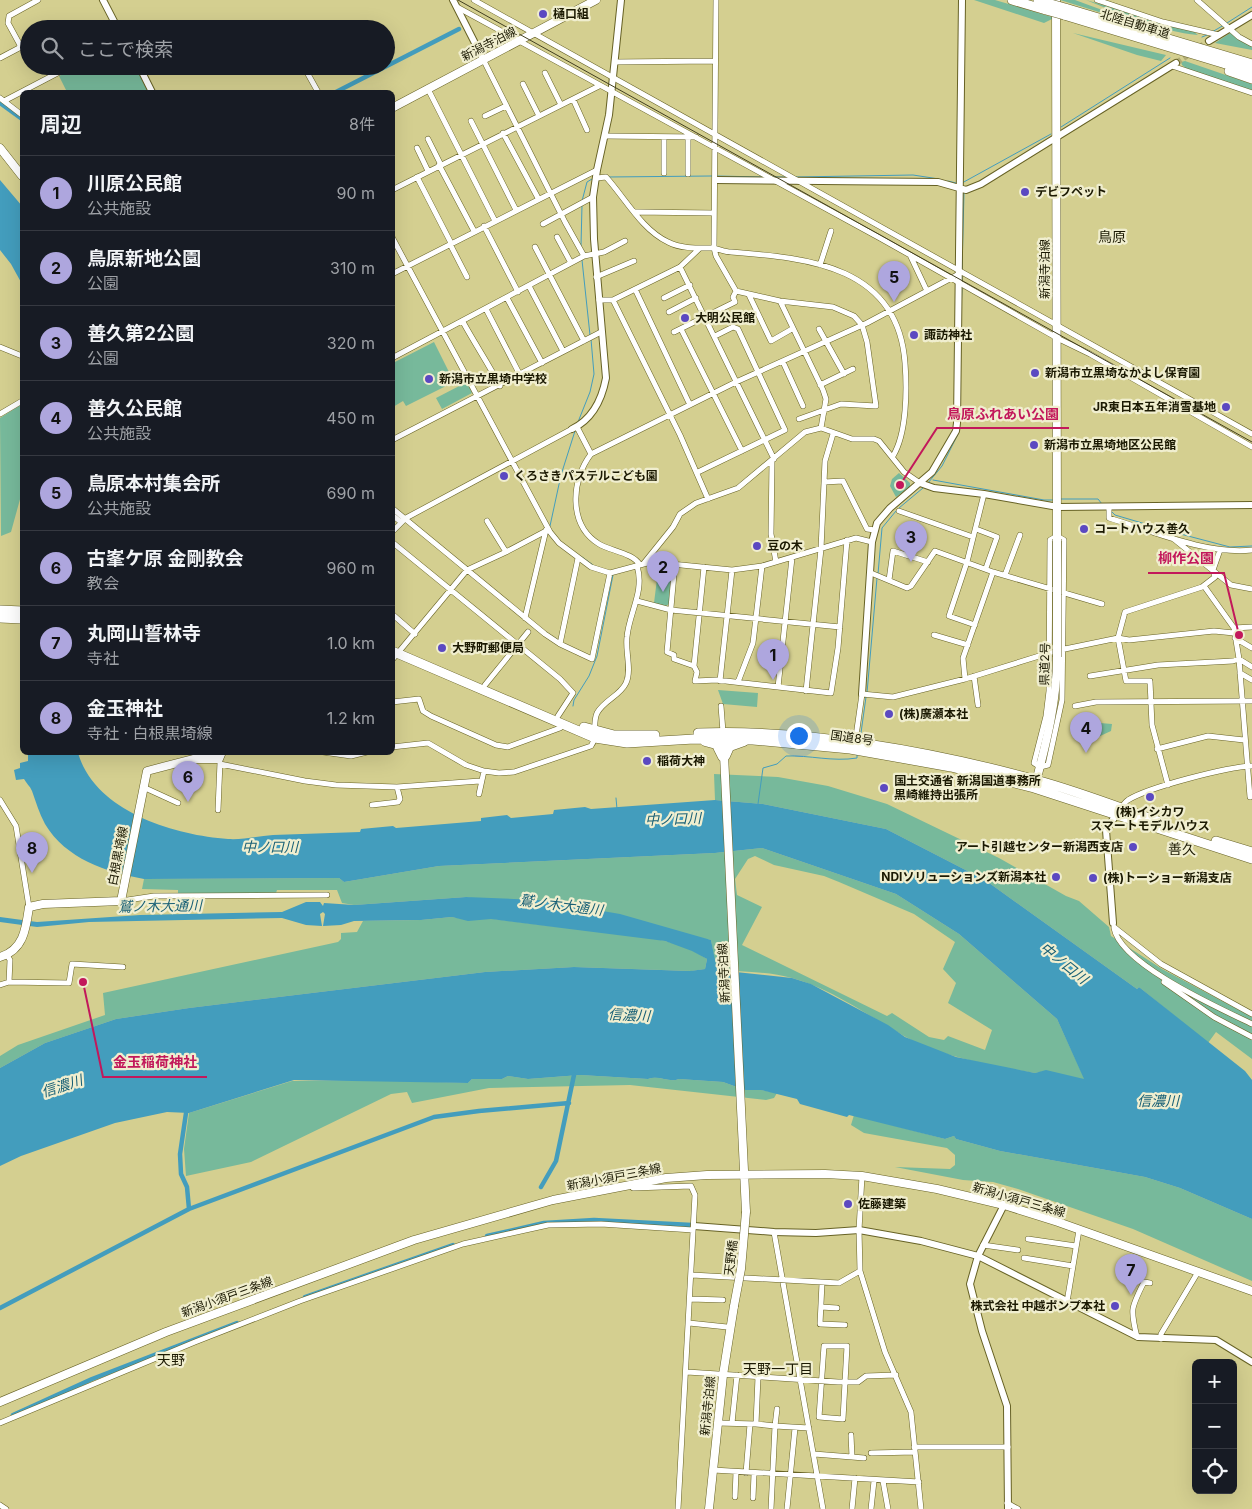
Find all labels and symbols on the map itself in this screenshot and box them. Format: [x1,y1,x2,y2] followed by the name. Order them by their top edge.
[553,6,589,21] place label: 樋口組
[1099,6,1172,41] street label: 北陸自動車道
[537,8,549,20] marker: 樋口組
[459,23,519,64] street label: 新潟寺泊線
[1035,184,1107,199] place label: デビフペット
[1019,186,1031,198] marker: デビフペット
[1098,228,1126,245] district label: 鳥原
[1037,239,1052,299] street label: 新潟寺泊線
[878,261,910,302] pin: 5
[695,310,755,325] place label: 大明公民館
[679,312,691,324] marker: 大明公民館
[924,327,972,342] place label: 諏訪神社
[908,329,920,341] marker: 諏訪神社
[1045,365,1200,380] place label: 新潟市立黒埼なかよし保育園
[1029,367,1041,379] marker: 新潟市立黒埼なかよし保育園
[439,371,547,386] place label: 新潟市立黒埼中学校
[423,373,435,385] marker: 新潟市立黒埼中学校
[937,399,1069,428] callout: 鳥原ふれあい公園
[1093,399,1216,414] place label: JR東日本五年消雪基地
[1220,401,1232,413] marker: JR東日本五年消雪基地
[947,405,1059,422] text: 鳥原ふれあい公園
[1044,437,1176,452] place label: 新潟市立黒埼地区公民館
[1028,439,1040,451] marker: 新潟市立黒埼地区公民館
[514,468,658,483] place label: くろさきパステルこども園
[498,470,510,482] marker: くろさきパステルこども園
[895,521,927,562] pin: 3
[1094,521,1190,536] place label: コートハウス善久
[1078,523,1090,535] marker: コートハウス善久
[767,538,803,553] place label: 豆の木
[751,540,763,552] marker: 豆の木
[1148,544,1224,573] callout: 柳作公園
[1158,549,1214,566] text: 柳作公園
[647,551,679,592] pin: 2
[757,639,789,680] pin: 1
[452,640,524,655] place label: 大野町郵便局
[436,642,448,654] marker: 大野町郵便局
[1037,642,1052,686] street label: 県道2号
[899,706,968,721] place label: (株)廣瀬本社
[883,708,895,720] marker: (株)廣瀬本社
[1070,712,1102,753] pin: 4
[786,723,812,749] your location
[830,727,875,748] street label: 国道8号
[657,753,705,768] place label: 稲荷大神
[641,755,653,767] marker: 稲荷大神
[172,761,204,802] pin: 6
[894,773,1041,802] place label: 国土交通省 新潟国道事務所 黒崎維持出張所
[878,782,890,794] marker: 国土交通省 新潟国道事務所 黒崎維持出張所
[1144,791,1156,803] marker: (株)イシカワ スマートモデルハウス
[1090,804,1210,833] place label: (株)イシカワ スマートモデルハウス
[645,809,703,828] water label: 中ノ口川
[104,825,131,887] street label: 白根黒埼線
[16,832,48,873] pin: 8
[242,838,300,855] water label: 中ノ口川
[956,839,1123,854] place label: アート引越センター新潟西支店
[1168,840,1196,857] district label: 善久
[1127,841,1139,853] marker: アート引越センター新潟西支店
[881,869,1046,884] place label: NDIソリューションズ新潟本社
[1103,870,1232,885] place label: (株)トーショー新潟支店
[1050,871,1062,883] marker: NDIソリューションズ新潟本社
[1087,872,1099,884] marker: (株)トーショー新潟支店
[518,891,606,918] water label: 鷲ノ木大通川
[118,896,204,915] water label: 鷲ノ木大通川
[1037,938,1093,988] water label: 中ノ口川
[714,943,733,1003] street label: 新潟寺泊線
[608,1005,652,1024] water label: 信濃川
[103,1048,207,1077] callout: 金玉稲荷神社
[113,1053,197,1070] text: 金玉稲荷神社
[39,1070,86,1100] water label: 信濃川
[1137,1092,1181,1109] water label: 信濃川
[565,1160,662,1193] street label: 新潟小須戸三条線
[971,1179,1067,1220] street label: 新潟小須戸三条線
[858,1196,906,1211] place label: 佐藤建築
[842,1198,854,1210] marker: 佐藤建築
[721,1239,740,1277] street label: 天野橋
[1115,1254,1147,1295] pin: 7
[179,1273,275,1320] street label: 新潟小須戸三条線
[971,1298,1105,1313] place label: 株式会社 中越ポンプ本社
[1109,1300,1121,1312] marker: 株式会社 中越ポンプ本社
[157,1351,185,1368] district label: 天野
[743,1360,813,1377] district label: 天野一丁目
[697,1375,718,1437] street label: 新潟寺泊線

